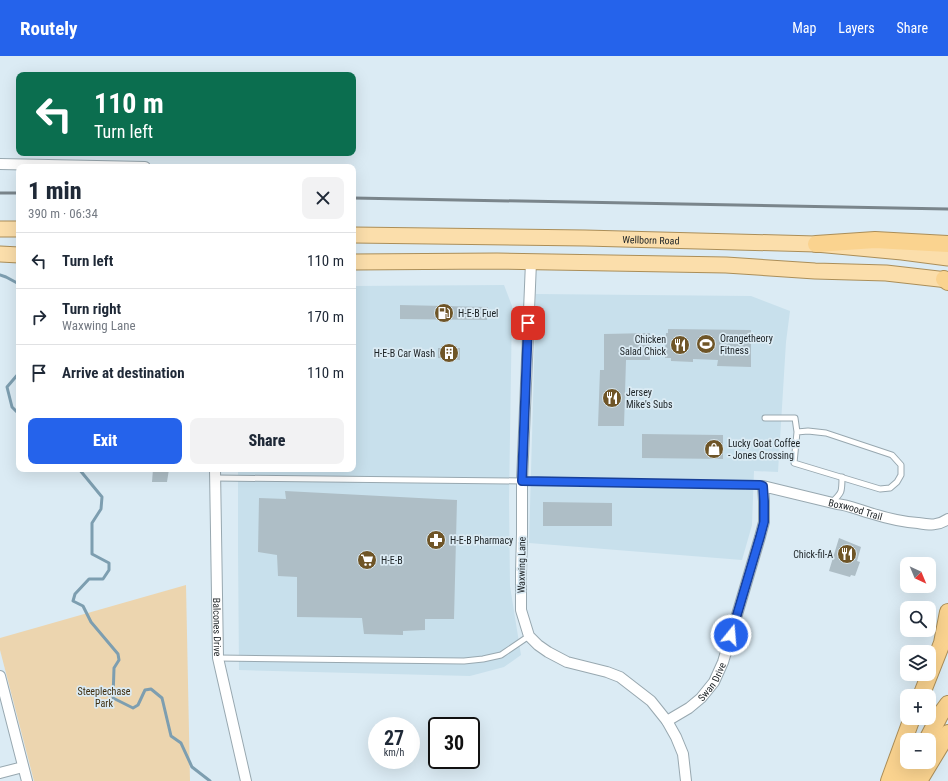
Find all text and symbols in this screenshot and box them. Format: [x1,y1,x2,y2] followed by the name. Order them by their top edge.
[20,17,77,40] text: Routely
[792,20,816,36] text: Map
[838,20,875,36] text: Layers
[897,20,928,36] text: Share
[94,87,164,120] text: 110 m
[28,88,80,140] icon: left
[94,121,153,142] text: Turn left
[28,177,82,205] text: 1 min
[302,177,344,219] button: close
[28,206,98,221] text: 390 m · 06:34
[622,234,680,246] street label: Wellborn Road
[28,250,50,272] icon: left
[62,252,113,270] text: Turn left
[307,252,344,270] text: 110 m
[62,300,121,318] text: Turn right
[433,302,455,324] fuel station icon: H-E-B Fuel
[28,306,50,328] icon: right
[511,306,545,340] pin
[307,308,344,326] text: 170 m
[458,308,498,319] place label: H-E-B Fuel
[517,312,539,334] icon: arrive
[62,318,136,333] text: Waxwing Lane
[695,333,717,355] sports icon: Orangetheory Fitness
[720,333,773,356] place label: Orangetheory Fitness
[620,334,666,357] place label: Chicken Salad Chick
[669,334,691,356] restaurant icon: Chicken Salad Chick
[438,342,460,364] building icon: H-E-B Car Wash
[374,348,435,359] place label: H-E-B Car Wash
[28,362,50,384] icon: arrive
[62,364,185,382] text: Arrive at destination
[307,364,344,382] text: 110 m
[601,387,623,409] restaurant icon: Jersey Mike's Subs
[626,387,673,410] place label: Jersey Mike's Subs
[28,418,182,464] button: Exit
[190,418,344,464] button: Share
[703,438,725,460] shop icon: Lucky Goat Coffee - Jones Crossing
[728,438,801,461] place label: Lucky Goat Coffee - Jones Crossing
[827,497,884,522] street label: Boxwood Trail
[425,529,447,551] pharmacy icon: H-E-B Pharmacy
[450,535,513,546] place label: H-E-B Pharmacy
[516,536,527,593] street label: Waxwing Lane
[836,543,858,565] restaurant icon: Chick-fil-A
[356,549,378,571] supermarket icon: H-E-B
[793,549,833,560] place label: Chick-fil-A
[381,555,403,566] place label: H-E-B
[900,557,936,593] north arrow
[900,557,936,769] map controls
[211,598,223,657] street label: Balcones Drive
[900,601,936,637] button: search
[710,614,752,656] position arrow
[900,645,936,681] button: layers
[696,661,728,703] street label: Swan Drive
[78,686,131,709] park label: Steeplechase Park
[900,689,936,725] button: +
[428,717,480,769] speed limit sign: 30
[384,726,404,750] text: 27
[900,733,936,769] button: −
[384,747,404,758] text: km/h

